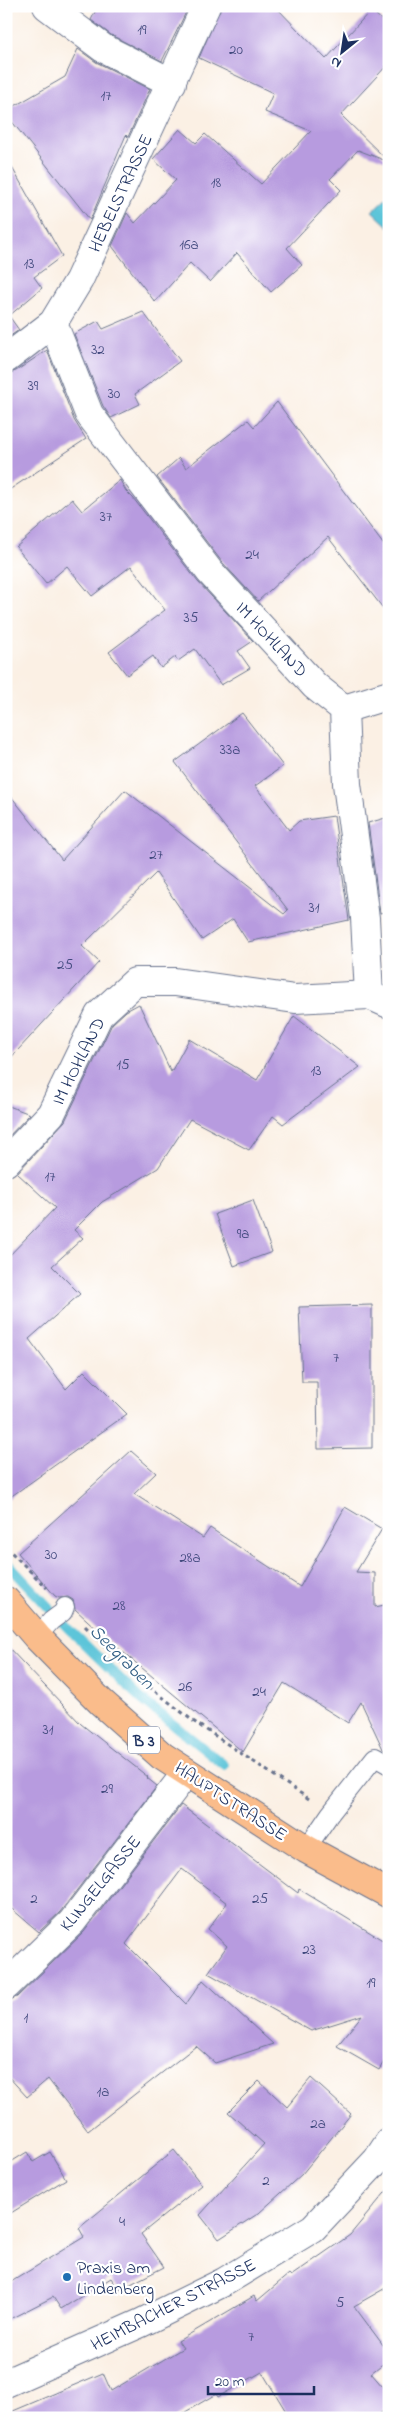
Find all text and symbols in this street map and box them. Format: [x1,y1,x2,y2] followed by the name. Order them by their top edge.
[137,19,147,41] house number: 19
[318,28,368,78] north arrow
[229,39,243,61] house number: 20
[327,51,346,73] text: N
[101,85,111,107] house number: 17
[83,130,161,257] street label: HEBELSTRASSE
[211,172,222,194] house number: 18
[179,234,199,256] house number: 16a
[24,253,34,275] house number: 13
[91,339,105,361] house number: 32
[28,375,39,397] house number: 39
[108,383,121,405] house number: 30
[100,506,112,528] house number: 37
[245,544,259,566] house number: 24
[228,597,313,684] street label: IM HOHLAND
[184,607,199,629] house number: 35
[220,739,240,761] house number: 33a
[149,844,163,866] house number: 27
[309,897,320,919] house number: 31
[57,954,73,976] house number: 25
[47,1013,113,1110] street label: IM HOHLAND
[116,1054,130,1076] house number: 15
[311,1060,321,1082] house number: 13
[45,1166,55,1188] house number: 17
[237,1223,249,1245] house number: 9a
[333,1347,339,1369] house number: 7
[45,1544,58,1566] house number: 30
[179,1547,201,1569] house number: 28a
[112,1595,126,1617] house number: 28
[82,1619,160,1697] water label: Seegraben
[178,1676,192,1698] house number: 26
[252,1681,266,1703] house number: 24
[43,1719,54,1741] house number: 31
[128,1726,160,1754] road number: B 3
[169,1757,291,1849] street label: HAUPTSTRASSE
[101,1778,113,1800] house number: 29
[55,1831,149,1938] street label: KLINGELGASSE
[30,1888,38,1910] house number: 2
[252,1888,268,1910] house number: 25
[302,1939,316,1961] house number: 23
[366,1972,376,1994] house number: 19
[24,2007,29,2029] house number: 1
[97,2081,109,2103] house number: 1a
[310,2113,326,2135] house number: 2a
[262,2170,270,2192] house number: 2
[119,2211,125,2233] house number: 4
[87,2253,261,2359] street label: HEIMBACHER STRASSE
[77,2256,154,2304] place label: Praxis am Lindenberg
[61,2271,73,2283] marker: Praxis am Lindenberg
[336,2292,345,2314] house number: 5
[248,2326,254,2348] house number: 7
[208,2364,314,2396] scale bar
[215,2371,245,2393] text: 20 m

